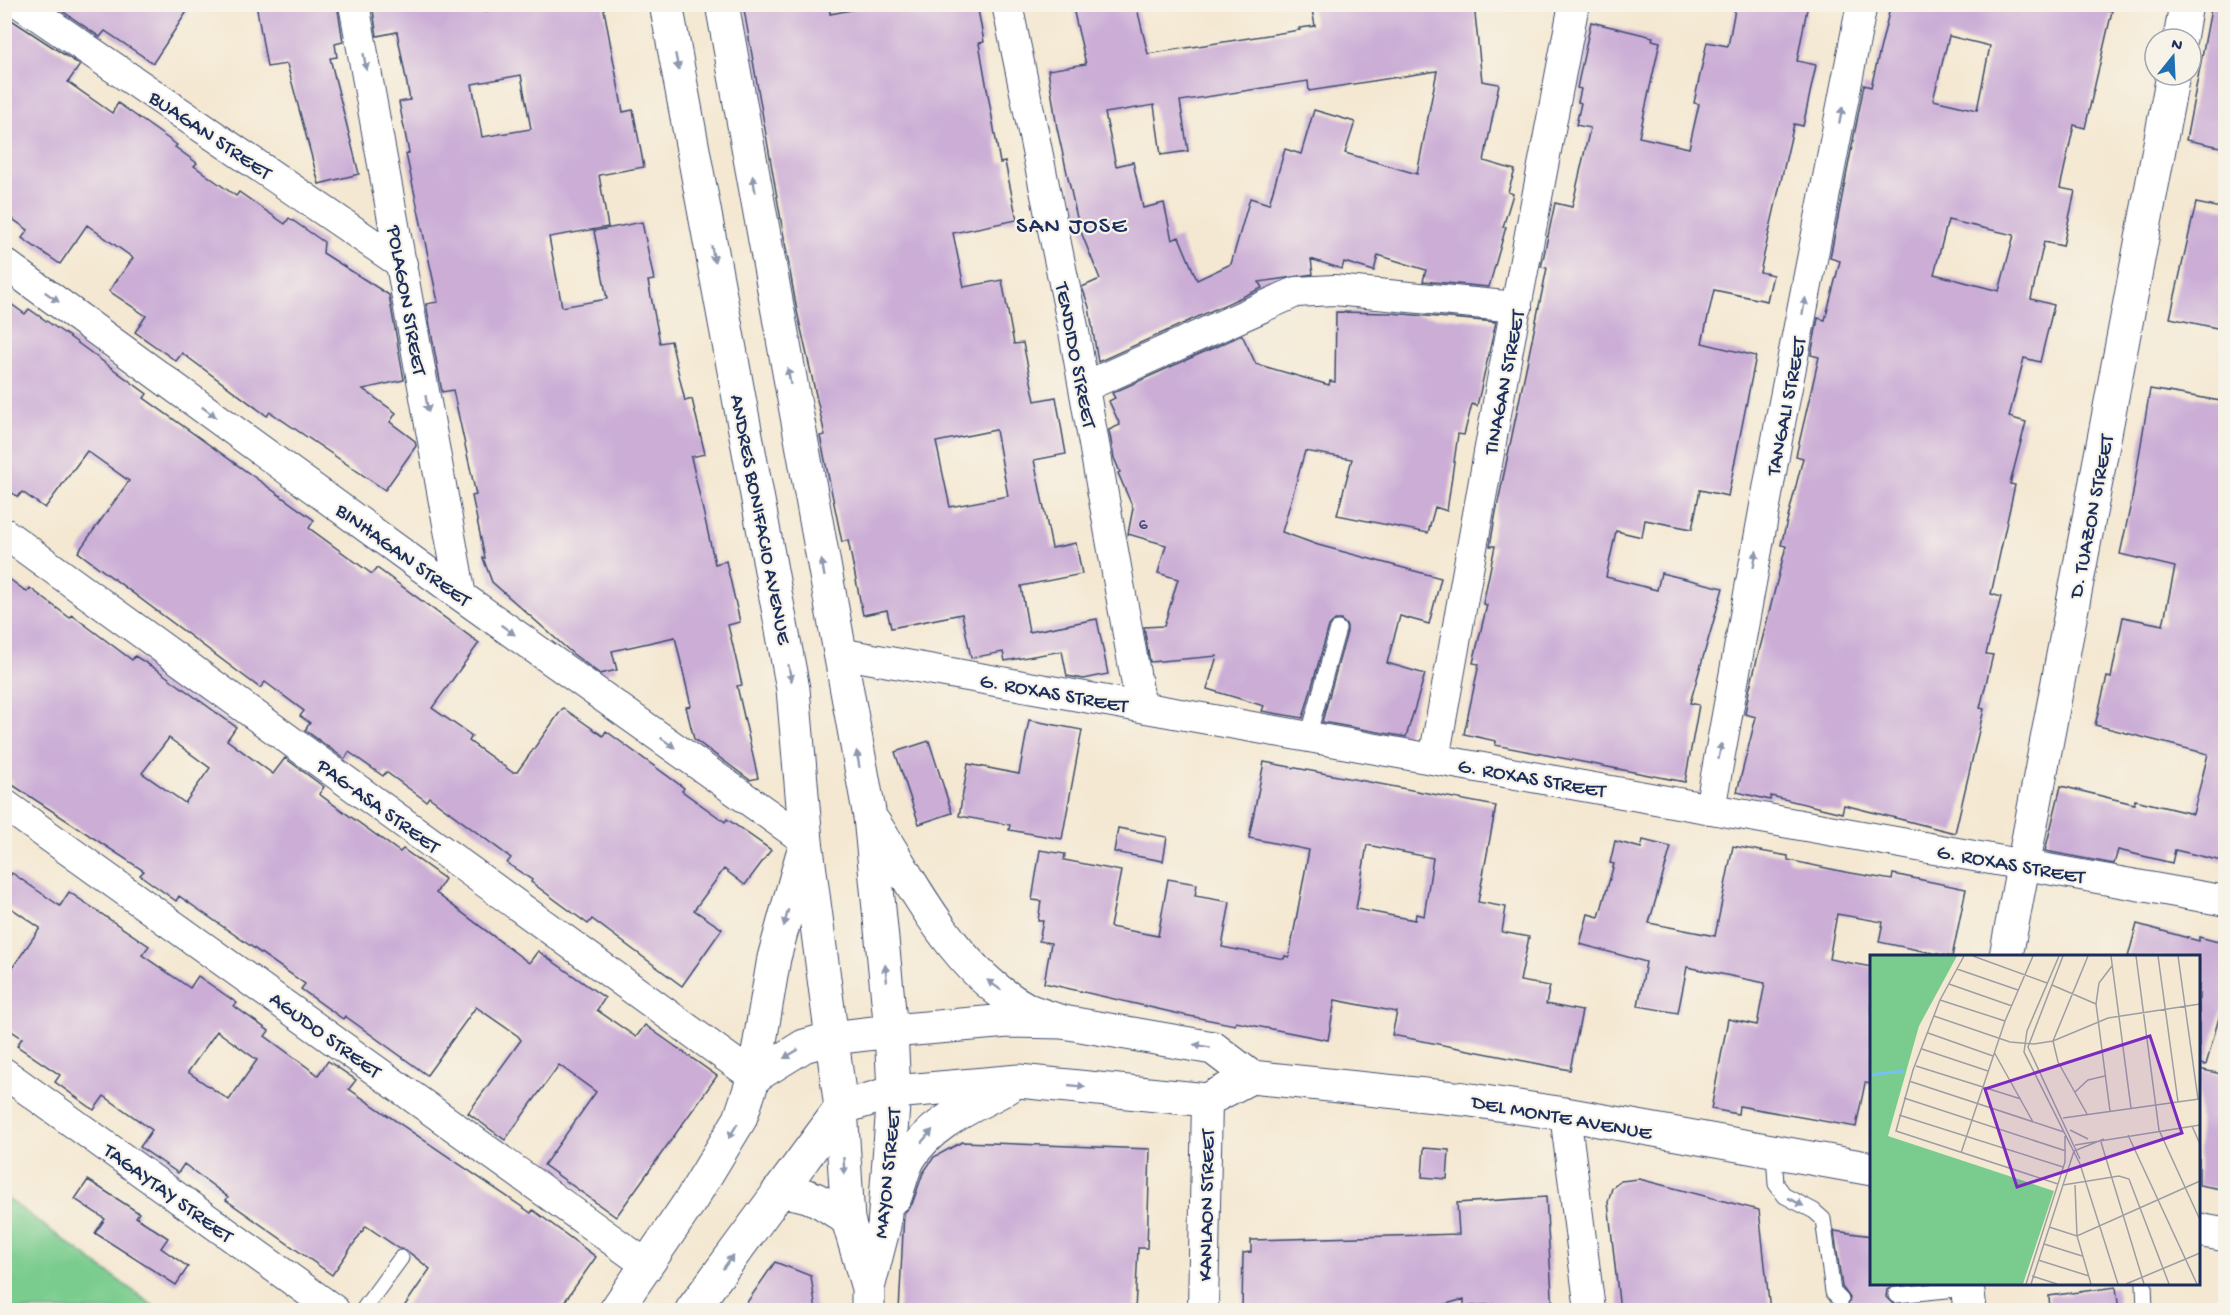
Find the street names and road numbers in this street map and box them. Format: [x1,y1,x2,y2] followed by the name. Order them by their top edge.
[142,86,276,188] street label: BUAGAN STREET
[379,223,430,379] street label: POLAGON STREET
[1047,280,1100,432] street label: TENDIDO STREET
[1480,307,1533,458] street label: TINAGAN STREET
[1763,334,1814,479] street label: TANGALI STREET
[722,393,795,648] street label: ANDRES BONIFACIO AVENUE
[2065,432,2122,602] street label: D. TUAZON STREET
[329,499,475,615] street label: BINHAGAN STREET
[977,670,1130,721] street label: G. ROXAS STREET
[310,754,444,862] street label: PAG-ASA STREET
[1455,755,1608,806] street label: G. ROXAS STREET
[1934,841,2087,892] street label: G. ROXAS STREET
[263,988,385,1086] street label: AGUDO STREET
[1467,1091,1654,1148] street label: DEL MONTE AVENUE
[870,1106,909,1240] street label: MAYON STREET
[1195,1128,1222,1281] street label: KANLAON STREET
[96,1139,237,1251] street label: TAGAYTAY STREET

